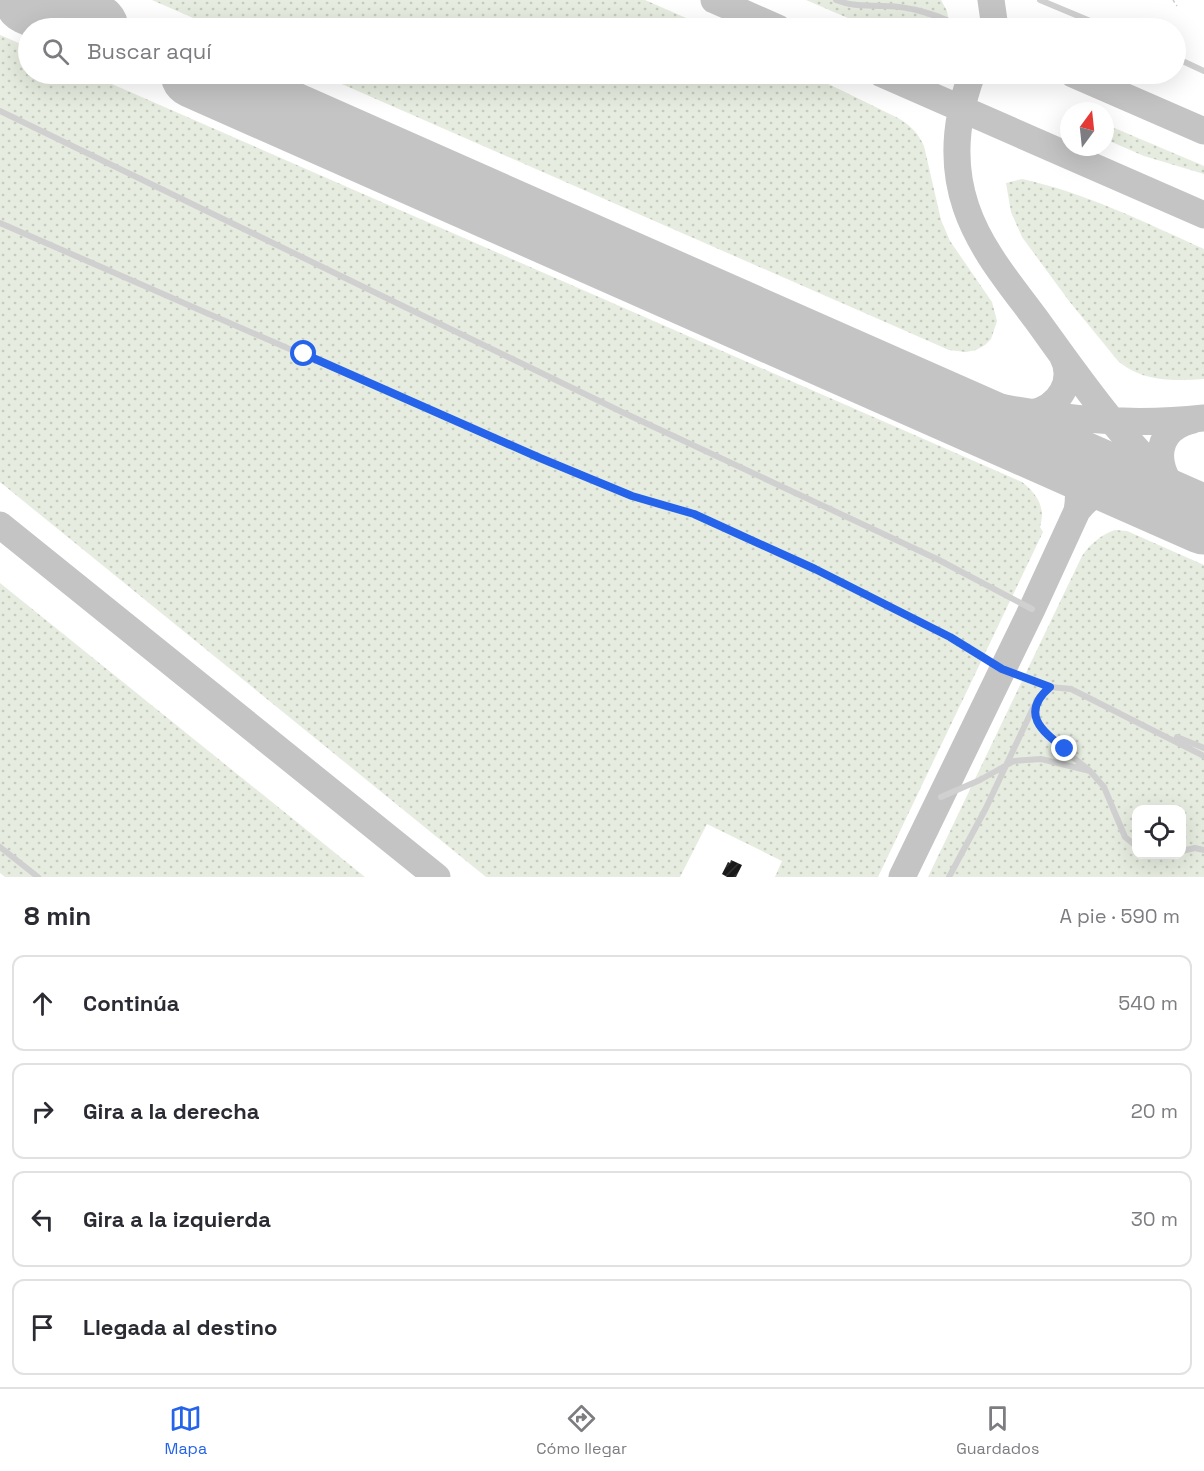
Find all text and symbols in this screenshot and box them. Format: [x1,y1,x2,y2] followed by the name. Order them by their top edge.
[18,18,1186,84] search box
[39,35,72,68] icon: search
[87,37,212,65] text: Buscar aquí
[1060,102,1114,156] north arrow
[290,340,316,366] route start
[1051,735,1077,761] route end
[1132,805,1186,859] map controls
[1132,805,1186,859] button: locate
[24,899,91,933] text: 8 min
[1060,903,1180,929] text: A pie · 590 m
[26,987,59,1020] icon: ahead
[83,989,179,1017] text: Continúa
[1118,990,1178,1016] text: 540 m
[26,1095,59,1128] icon: right
[83,1097,260,1125] text: Gira a la derecha
[1131,1098,1178,1124] text: 20 m
[26,1203,59,1236] icon: left
[83,1205,271,1233] text: Gira a la izquierda
[1131,1206,1178,1232] text: 30 m
[26,1311,59,1344] icon: arrive
[83,1313,277,1341] text: Llegada al destino
[165,1402,207,1459] tab: Mapa
[536,1402,627,1459] tab: Cómo llegar
[956,1402,1039,1459] tab: Guardados

